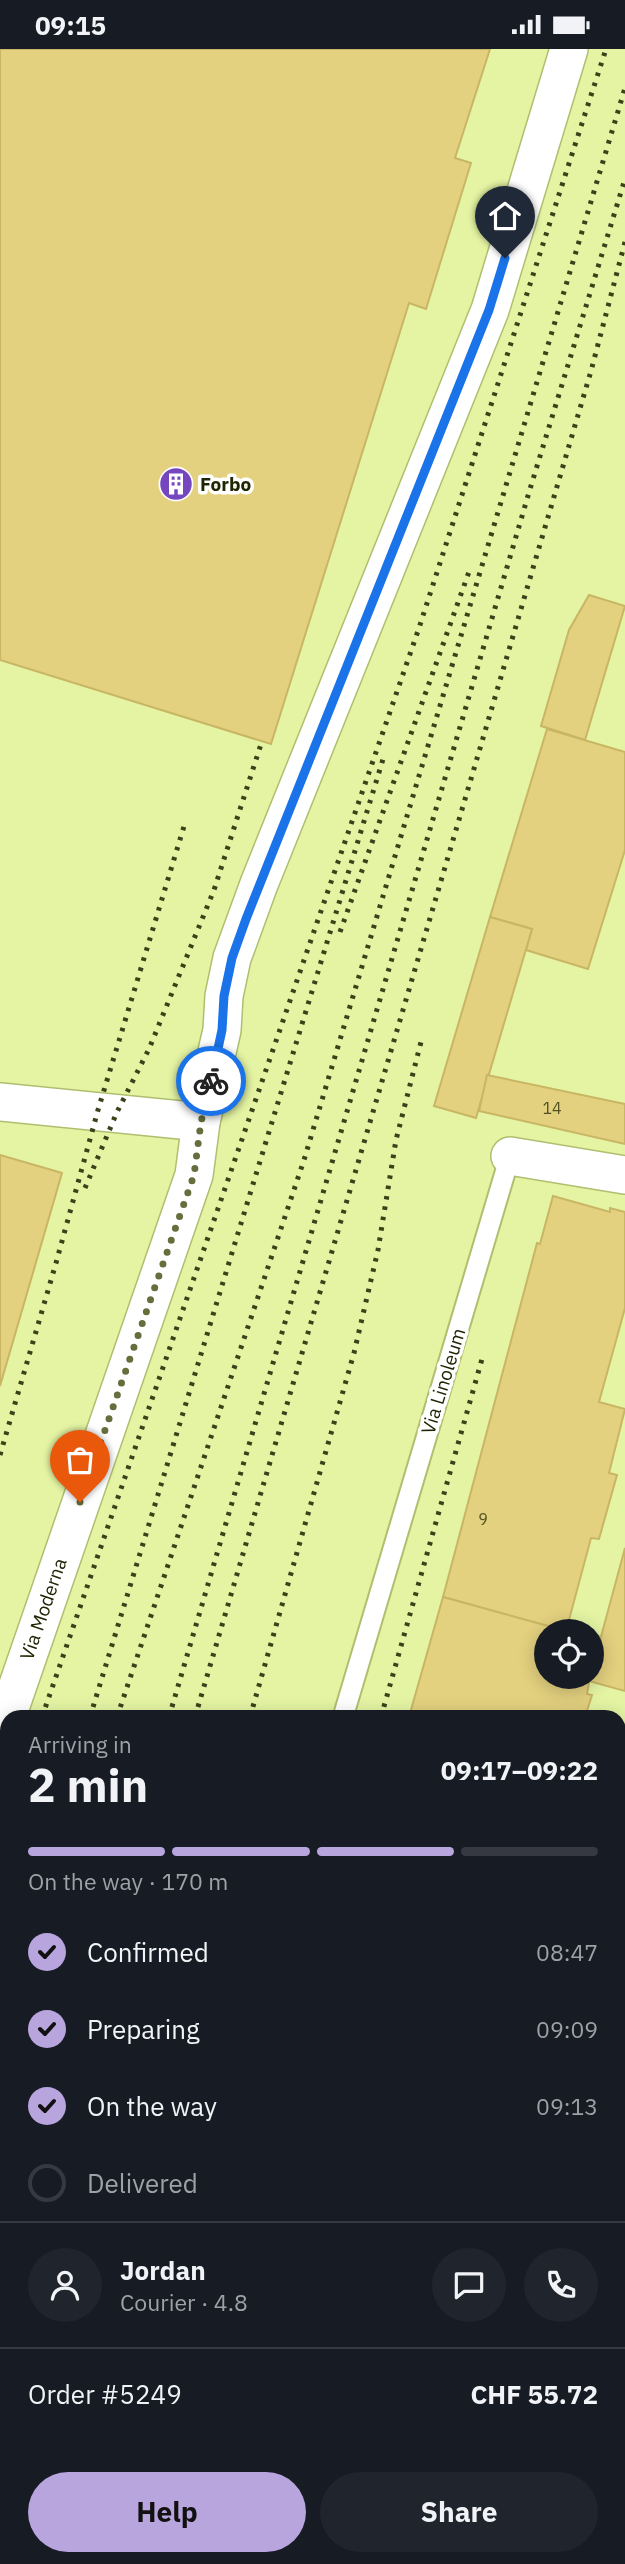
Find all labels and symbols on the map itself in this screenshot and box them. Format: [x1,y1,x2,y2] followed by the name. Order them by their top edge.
[475,186,535,258] pin
[157,465,195,503] building icon: Forbo
[200,472,251,496] place label: Forbo
[176,1046,246,1116] courier
[542,1098,562,1118] house number: 14
[415,1325,471,1437] street label: Via Linoleum
[50,1430,110,1502] pin
[478,1509,488,1529] house number: 9
[14,1555,72,1663] street label: Via Moderna

